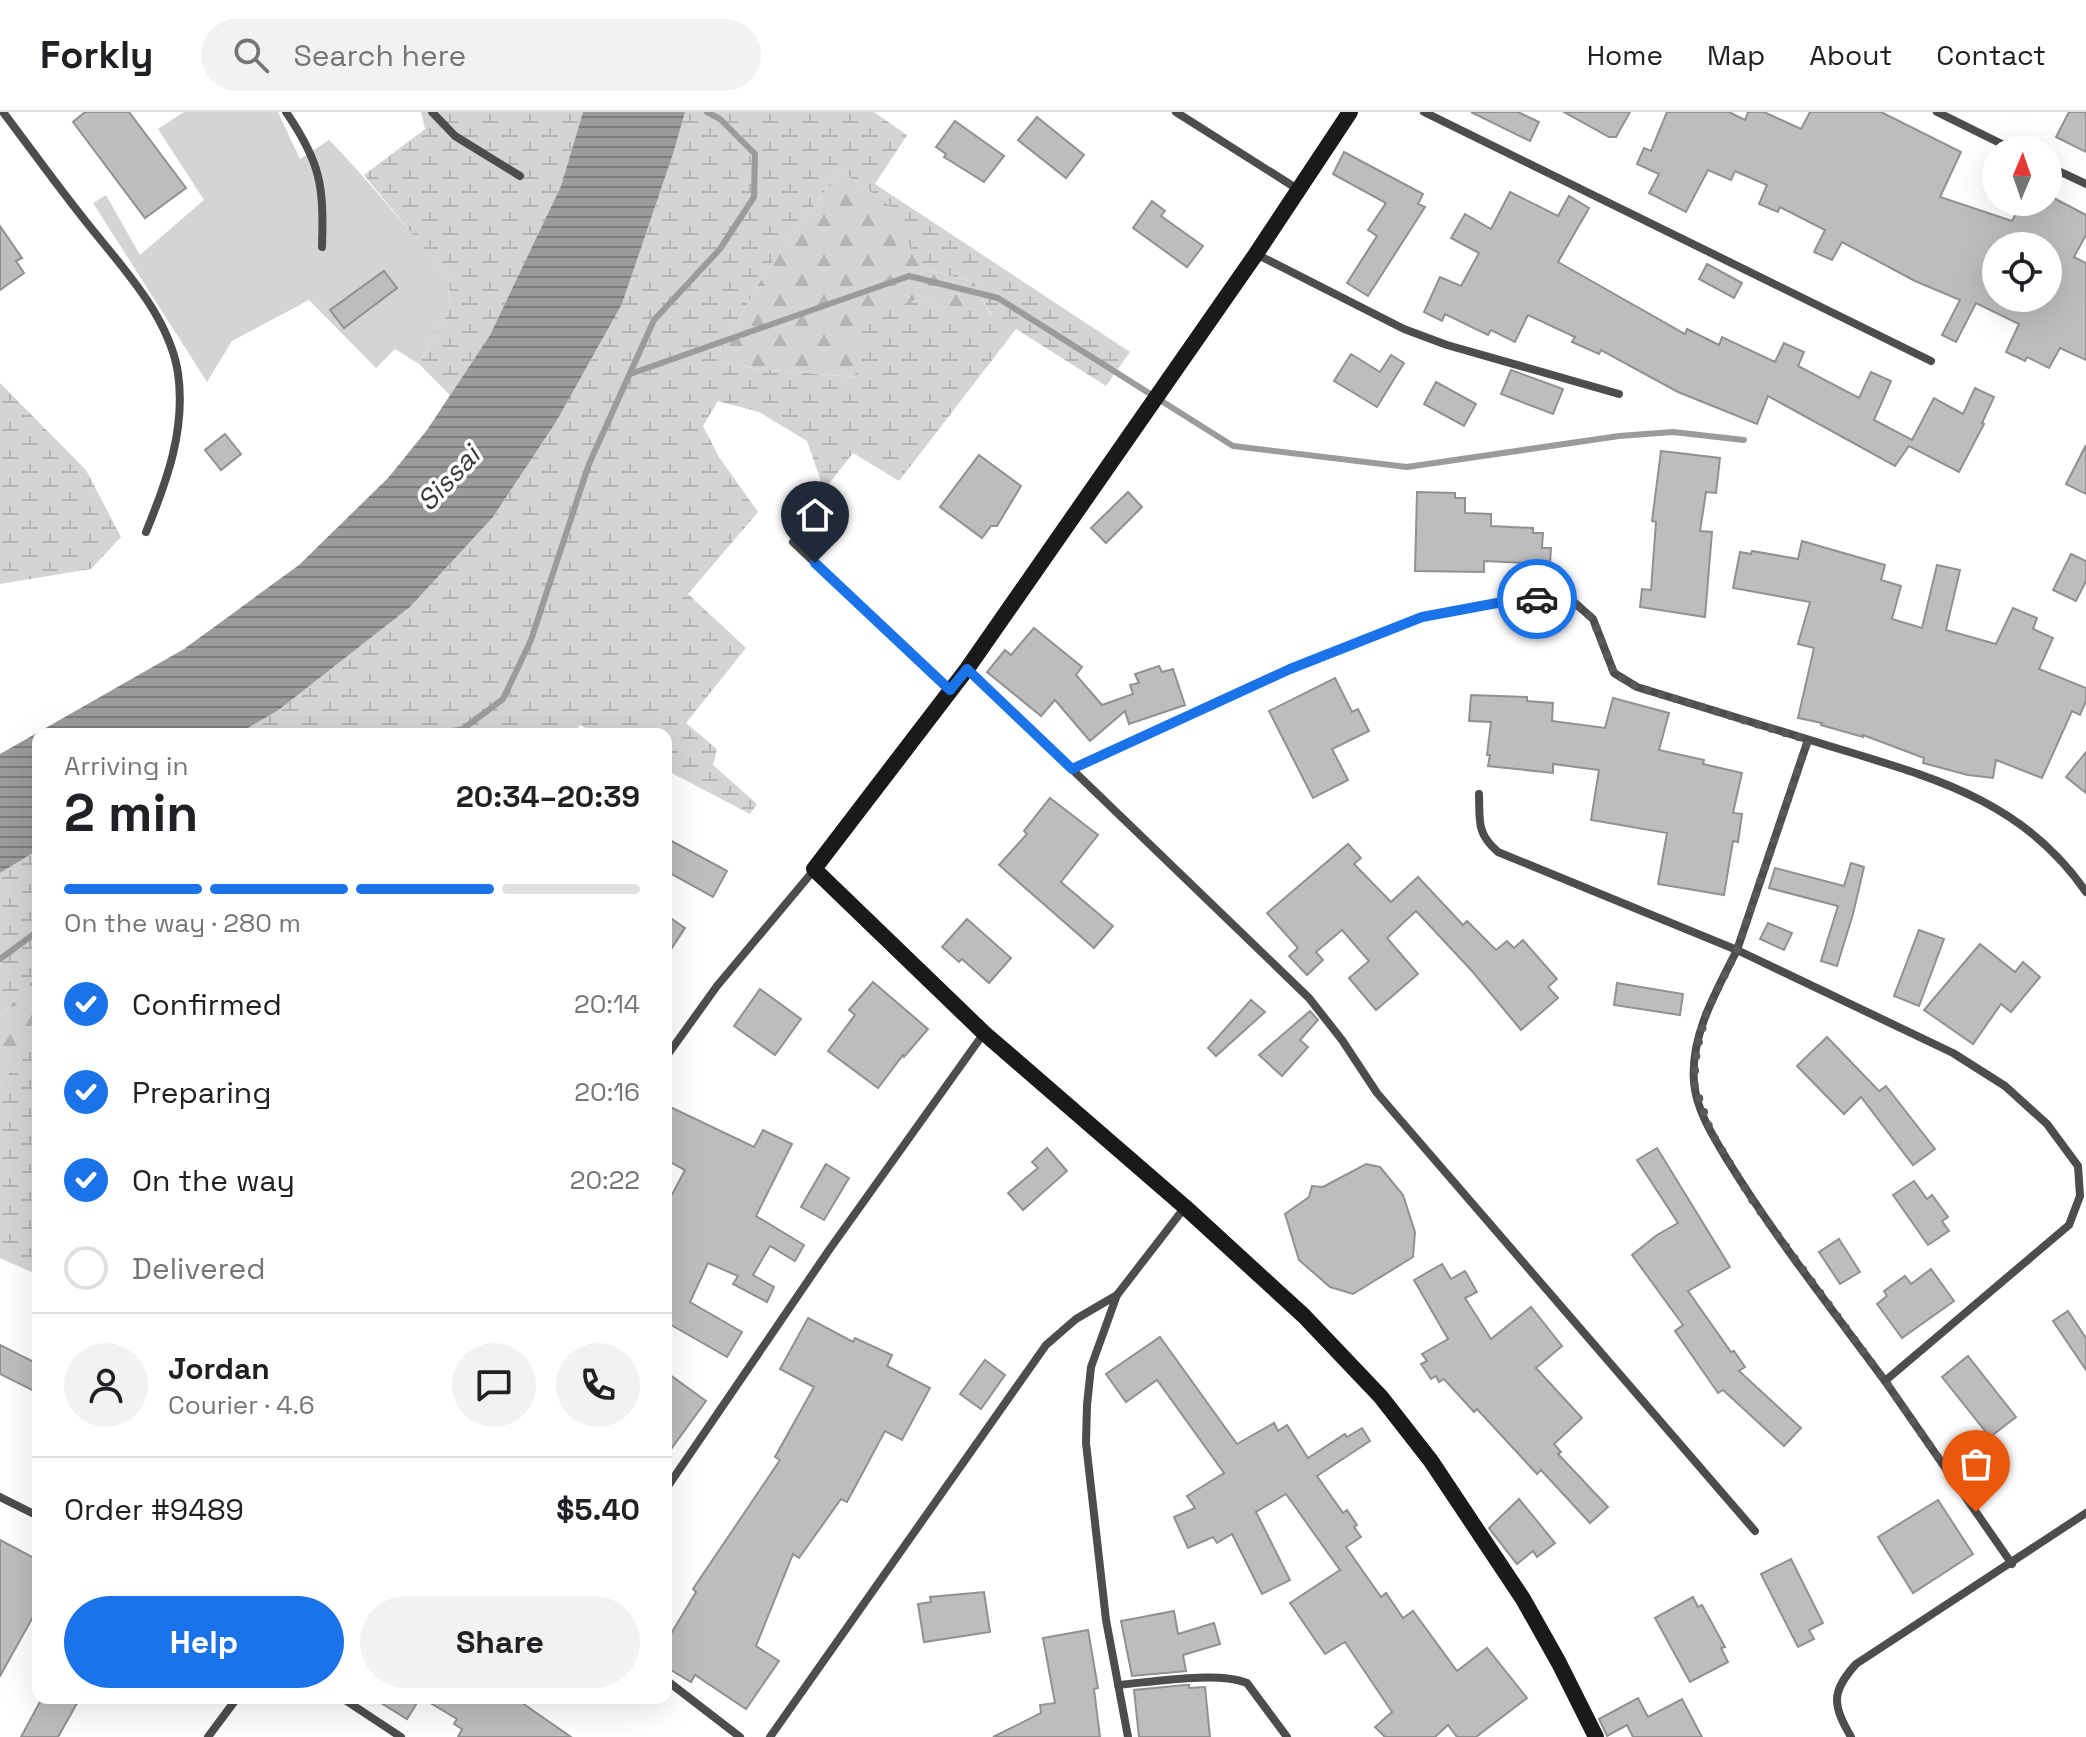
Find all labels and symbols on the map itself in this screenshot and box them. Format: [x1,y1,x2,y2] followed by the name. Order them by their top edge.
[1982,136,2062,216] north arrow
[409,435,489,518] water label: Sissai
[781,481,849,563] pin
[1497,559,1577,639] courier
[1942,1430,2010,1512] pin

